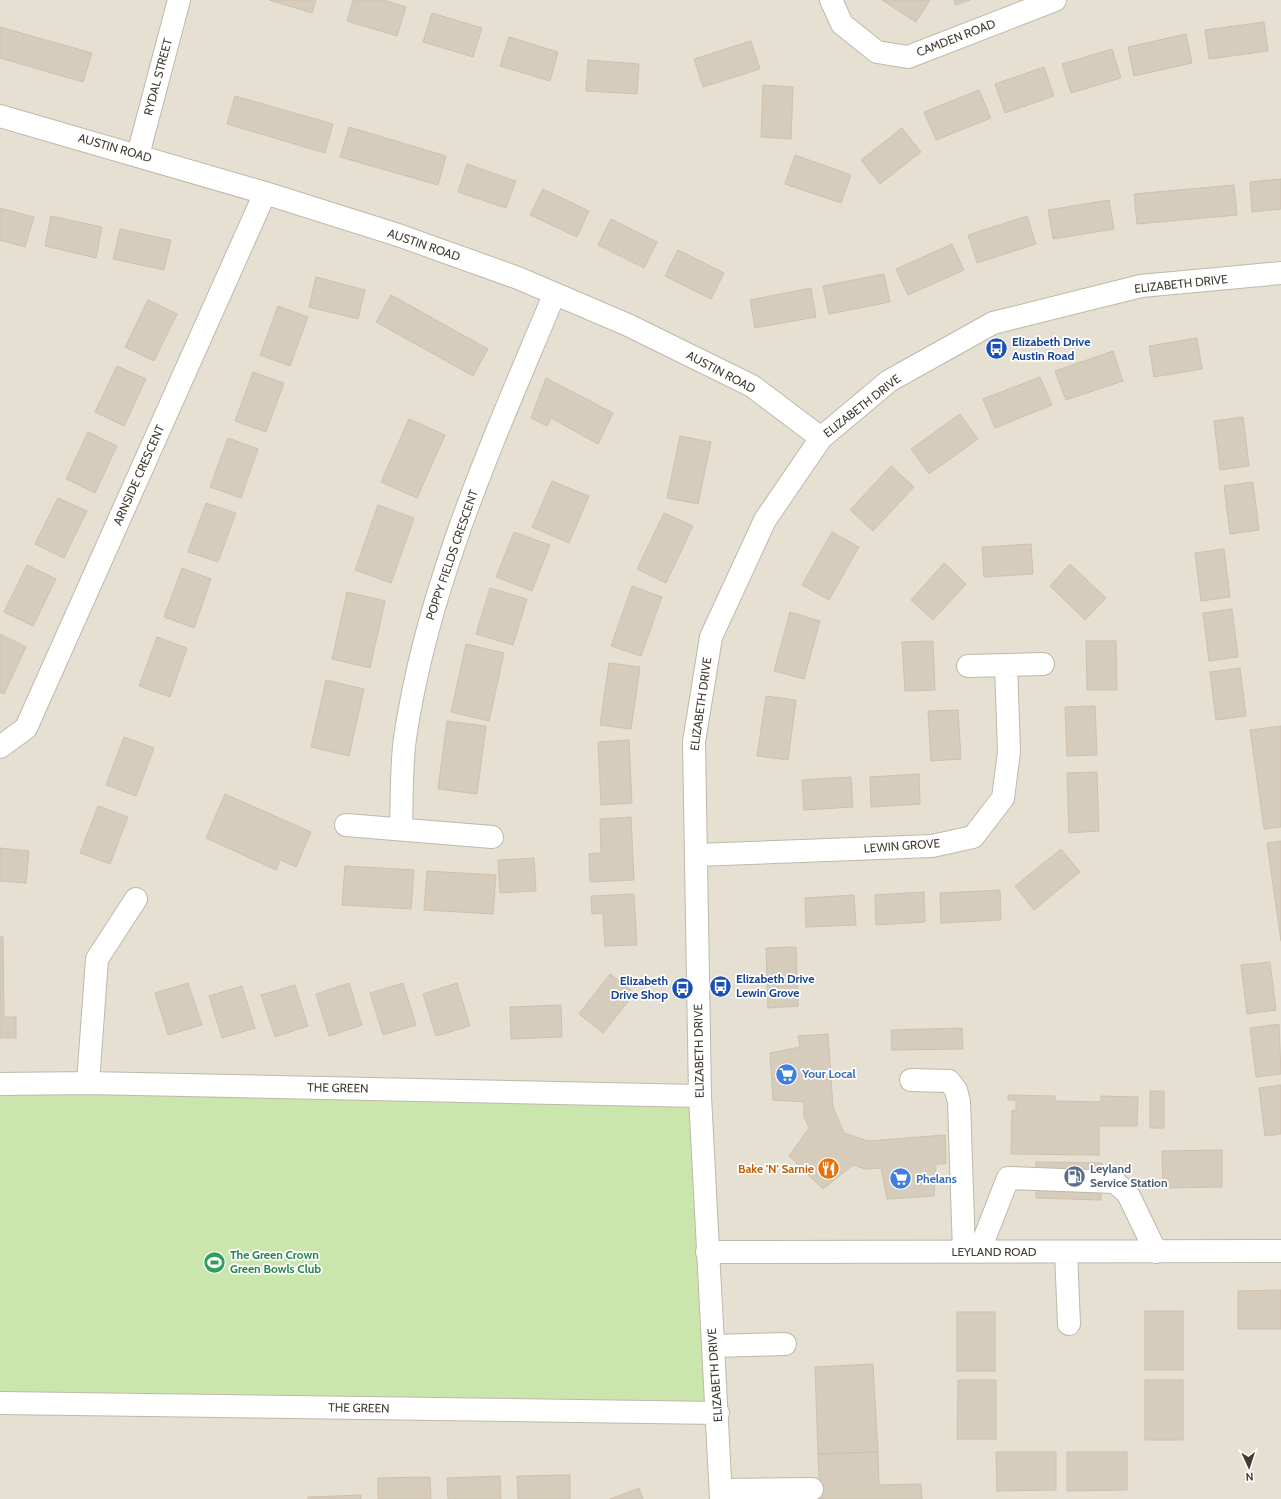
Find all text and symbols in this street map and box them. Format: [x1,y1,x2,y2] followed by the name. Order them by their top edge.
[914,15,998,59] street label: CAMDEN ROAD
[140,36,175,117] street label: RYDAL STREET
[77,130,154,165] street label: AUSTIN ROAD
[386,225,463,264] street label: AUSTIN ROAD
[1133,271,1229,296] street label: ELIZABETH DRIVE
[1012,334,1090,363] place label: Elizabeth Drive Austin Road
[983,336,1009,362] bus stop icon: Elizabeth Drive Austin Road
[684,347,759,396] street label: AUSTIN ROAD
[820,371,904,440] street label: ELIZABETH DRIVE
[110,422,168,527] street label: ARNSIDE CRESCENT
[422,487,481,622] street label: POPPY FIELDS CRESCENT
[687,656,715,752] street label: ELIZABETH DRIVE
[863,835,941,856] street label: LEWIN GROVE
[736,971,814,1000] place label: Elizabeth Drive Lewin Grove
[611,973,668,1002] place label: Elizabeth Drive Shop
[708,973,734,999] bus stop icon: Elizabeth Drive Lewin Grove
[670,975,696,1001] bus stop icon: Elizabeth Drive Shop
[690,1004,707,1098] street label: ELIZABETH DRIVE
[773,1061,799,1087] supermarket icon: Your Local
[801,1066,856,1081] place label: Your Local
[307,1079,369,1096] street label: THE GREEN
[816,1156,842,1182] restaurant icon: Bake 'N' Sarnie
[738,1161,814,1176] place label: Bake 'N' Sarnie
[1090,1161,1168,1190] place label: Leyland Service Station
[1062,1163,1088,1189] fuel station icon: Leyland Service Station
[887,1166,913,1192] supermarket icon: Phelans
[916,1171,957,1186] place label: Phelans
[951,1244,1037,1259] street label: LEYLAND ROAD
[230,1247,321,1276] place label: The Green Crown Green Bowls Club
[202,1249,228,1275] sports icon: The Green Crown Green Bowls Club
[704,1327,725,1422] street label: ELIZABETH DRIVE
[328,1399,390,1416] street label: THE GREEN
[1229,1447,1269,1487] north arrow
[1245,1470,1254,1484] text: N

